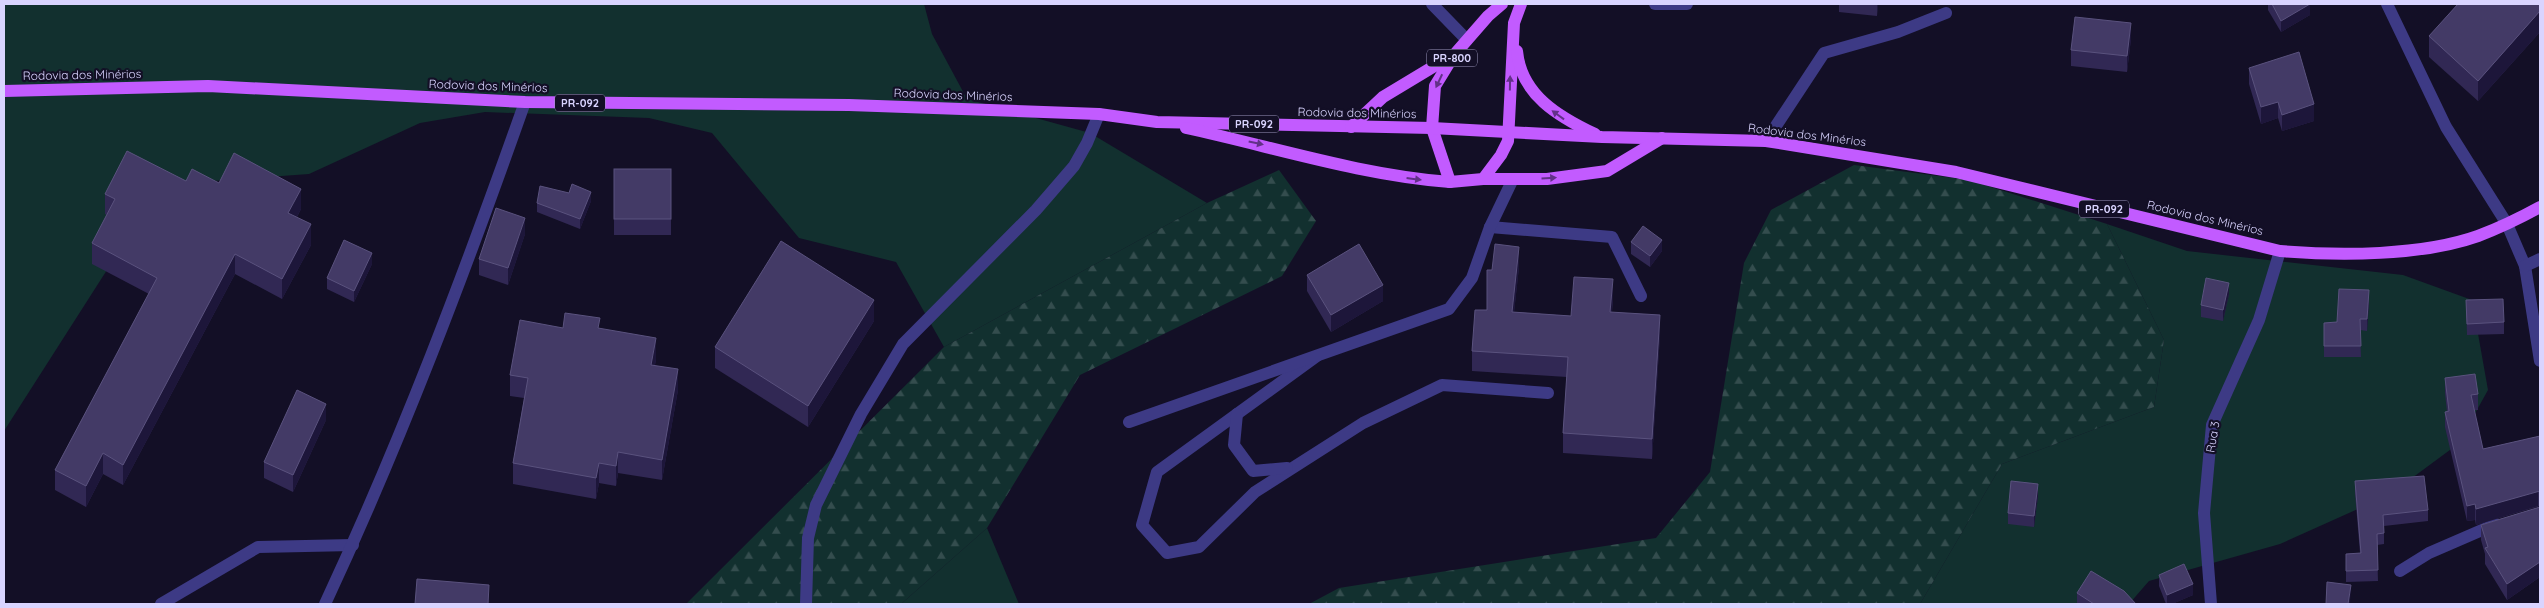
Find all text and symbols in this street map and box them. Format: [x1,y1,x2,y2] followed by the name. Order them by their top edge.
[1427,49,1477,66] road number: PR-800
[22,66,142,83] street label: Rodovia dos Minérios
[1435,74,1443,89] one-way arrow
[1506,75,1514,91] one-way arrow
[428,76,548,95] street label: Rodovia dos Minérios
[893,85,1013,104] street label: Rodovia dos Minérios
[555,95,605,112] road number: PR-092
[1297,104,1417,121] street label: Rodovia dos Minérios
[1551,110,1565,120] one-way arrow
[1229,116,1279,132] road number: PR-092
[1747,120,1867,149] street label: Rodovia dos Minérios
[1248,139,1264,147] one-way arrow
[1542,174,1558,182] one-way arrow
[1407,175,1423,183] one-way arrow
[2146,197,2265,238] street label: Rodovia dos Minérios
[2079,200,2129,218] road number: PR-092
[2202,420,2223,454] street label: Rua 3

